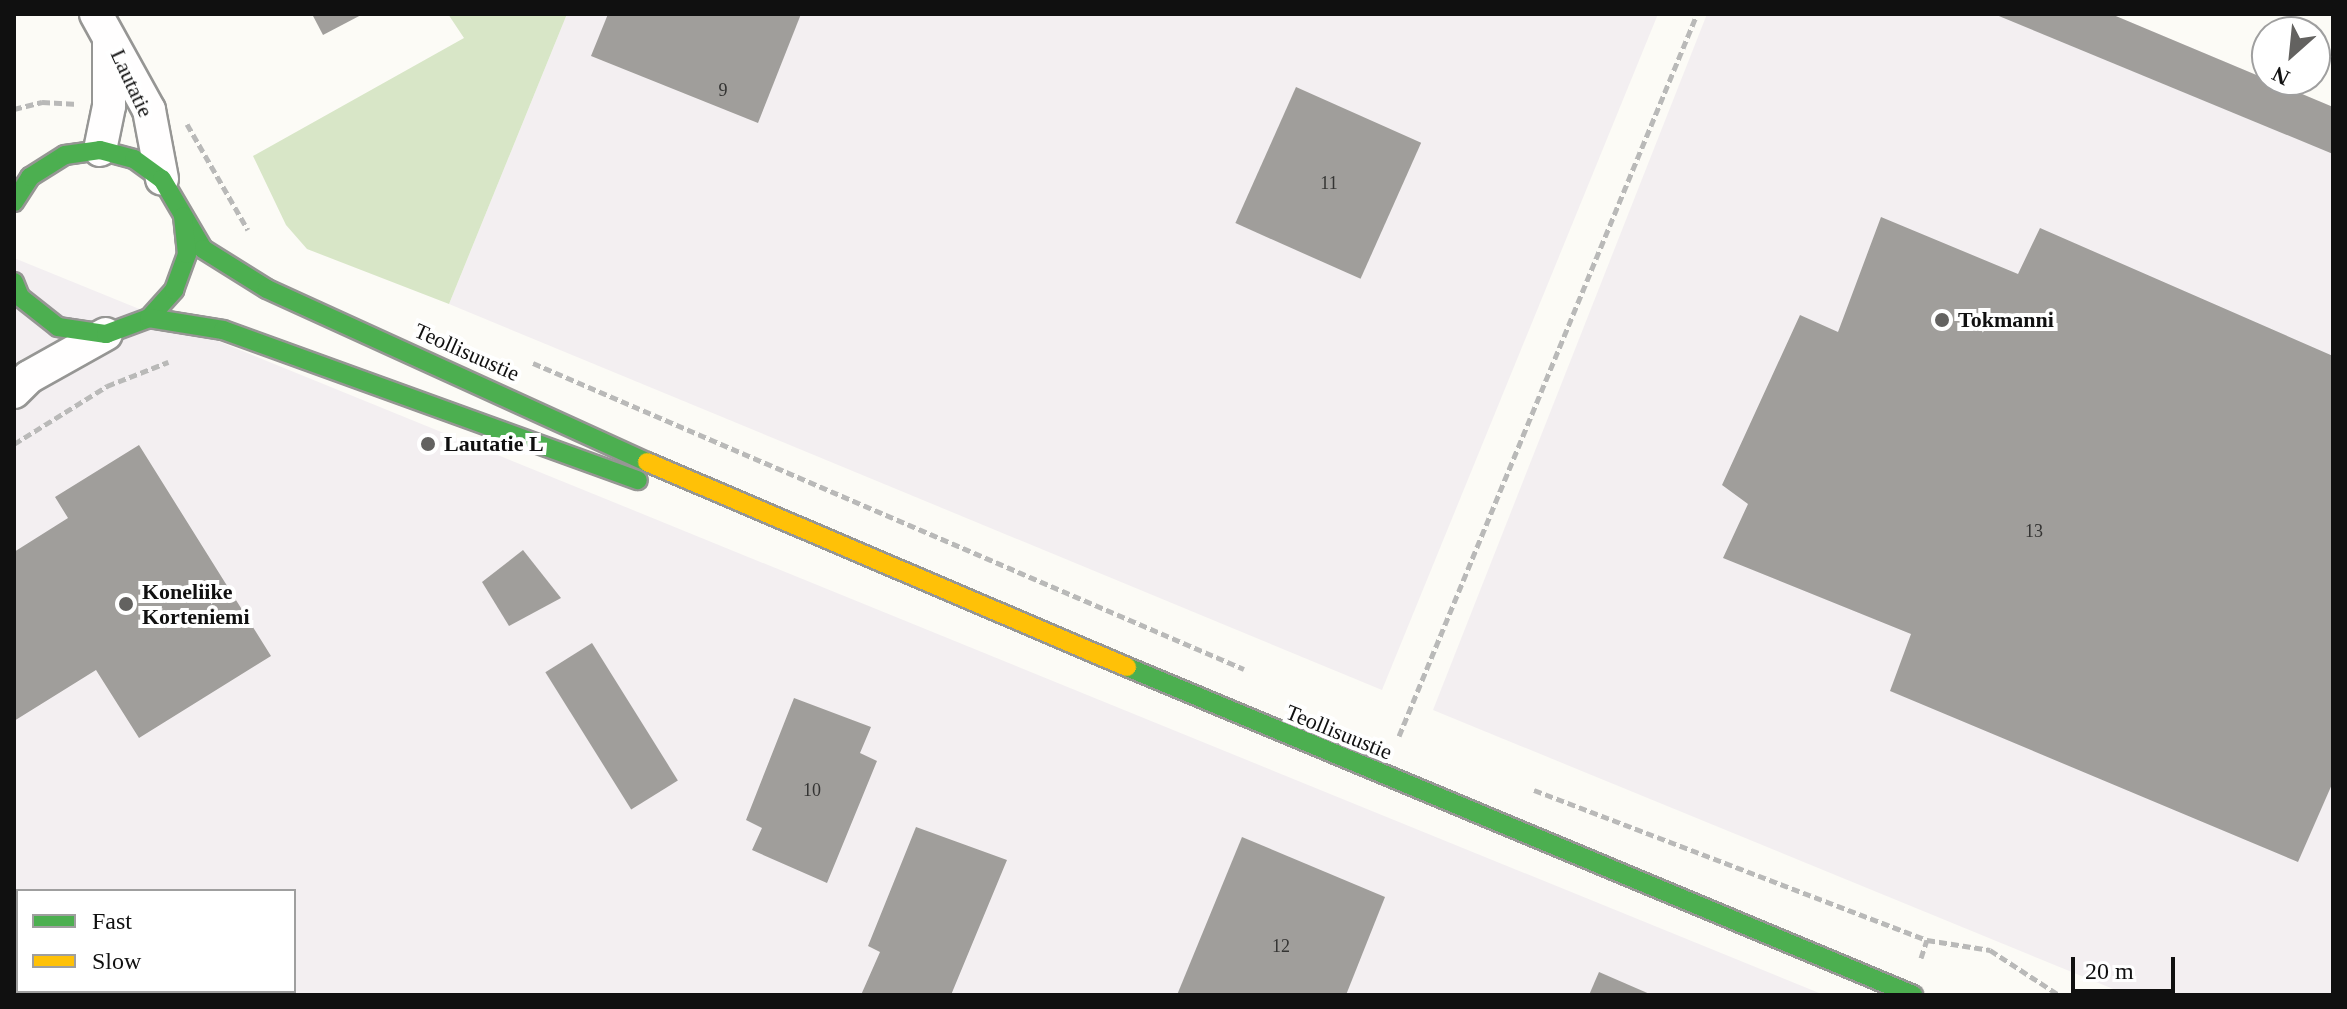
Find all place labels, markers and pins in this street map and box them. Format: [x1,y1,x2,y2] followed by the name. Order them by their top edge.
[1958,307,2054,333] place label: Tokmanni
[1933,311,1951,329] marker: Tokmanni
[444,431,544,457] place label: Lautatie L
[419,435,437,453] marker: Lautatie L
[142,578,250,630] place label: Koneliike Korteniemi
[117,595,135,613] marker: Koneliike Korteniemi

